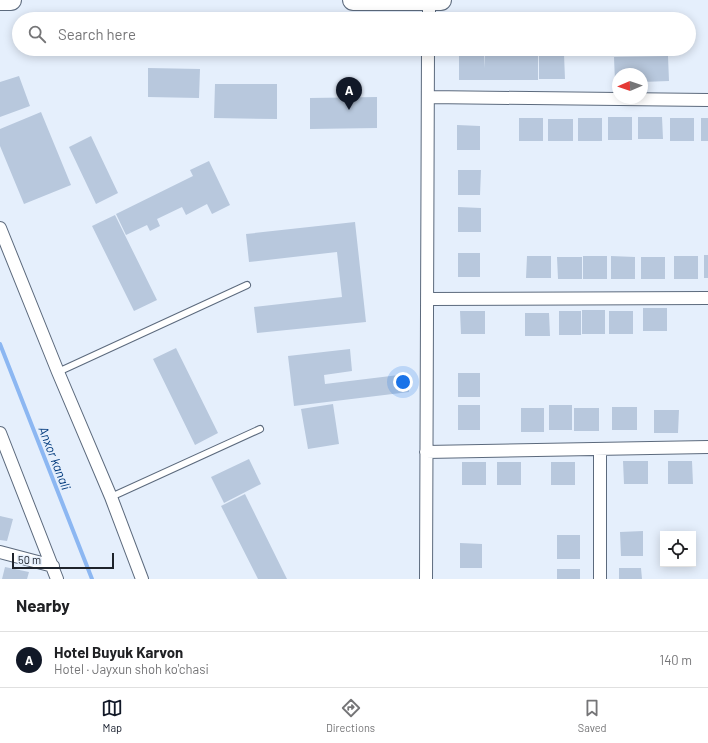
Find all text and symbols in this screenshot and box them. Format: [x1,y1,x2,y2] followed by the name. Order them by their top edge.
[12,12,696,56] search box
[26,23,48,45] icon: search
[58,25,136,43] text: Search here
[612,68,648,104] north arrow
[336,77,362,110] pin: A
[393,372,413,392] your location
[36,424,75,493] water label: Anxor kanali
[660,531,696,567] map controls
[660,531,696,567] button: locate
[12,551,114,570] scale bar
[18,553,41,566] text: 50 m
[16,595,70,615] text: Nearby
[54,643,183,661] text: Hotel Buyuk Karvon
[25,652,33,668] text: A
[660,652,692,668] text: 140 m
[54,661,209,677] text: Hotel · Jayxun shoh ko'chasi
[101,697,123,734] tab: Map
[326,697,375,734] tab: Directions
[578,697,607,734] tab: Saved

